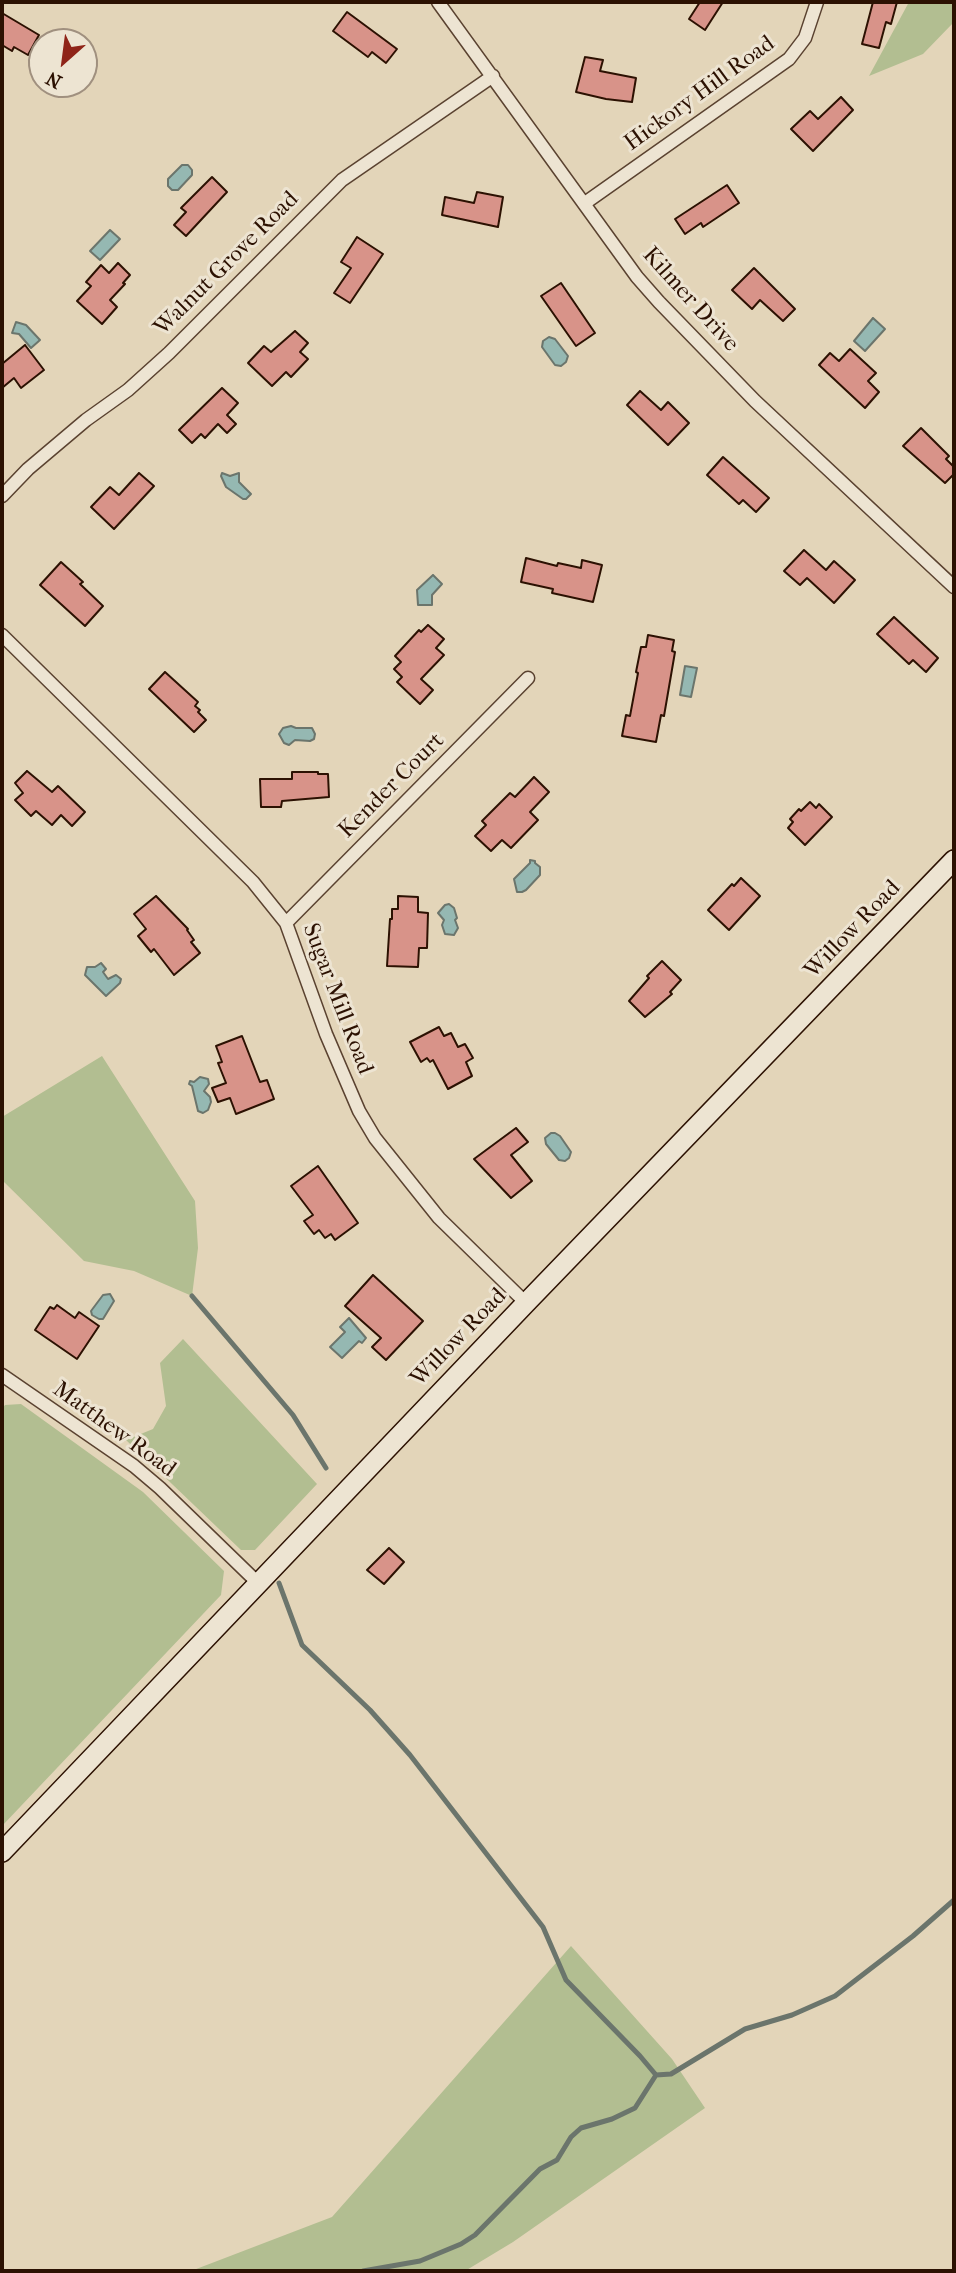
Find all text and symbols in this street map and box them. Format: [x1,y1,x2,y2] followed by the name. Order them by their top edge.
[28,28,98,98] north arrow
[620,30,780,158] street label: Hickory Hill Road
[43,67,66,93] text: N
[149,186,305,342] street label: Walnut Grove Road
[636,242,744,358] street label: Kilmer Drive
[334,728,450,844] street label: Kender Court
[799,875,907,985] street label: Willow Road
[296,920,378,1078] street label: Sugar Mill Road
[405,1283,513,1393] street label: Willow Road
[47,1376,181,1484] street label: Matthew Road

